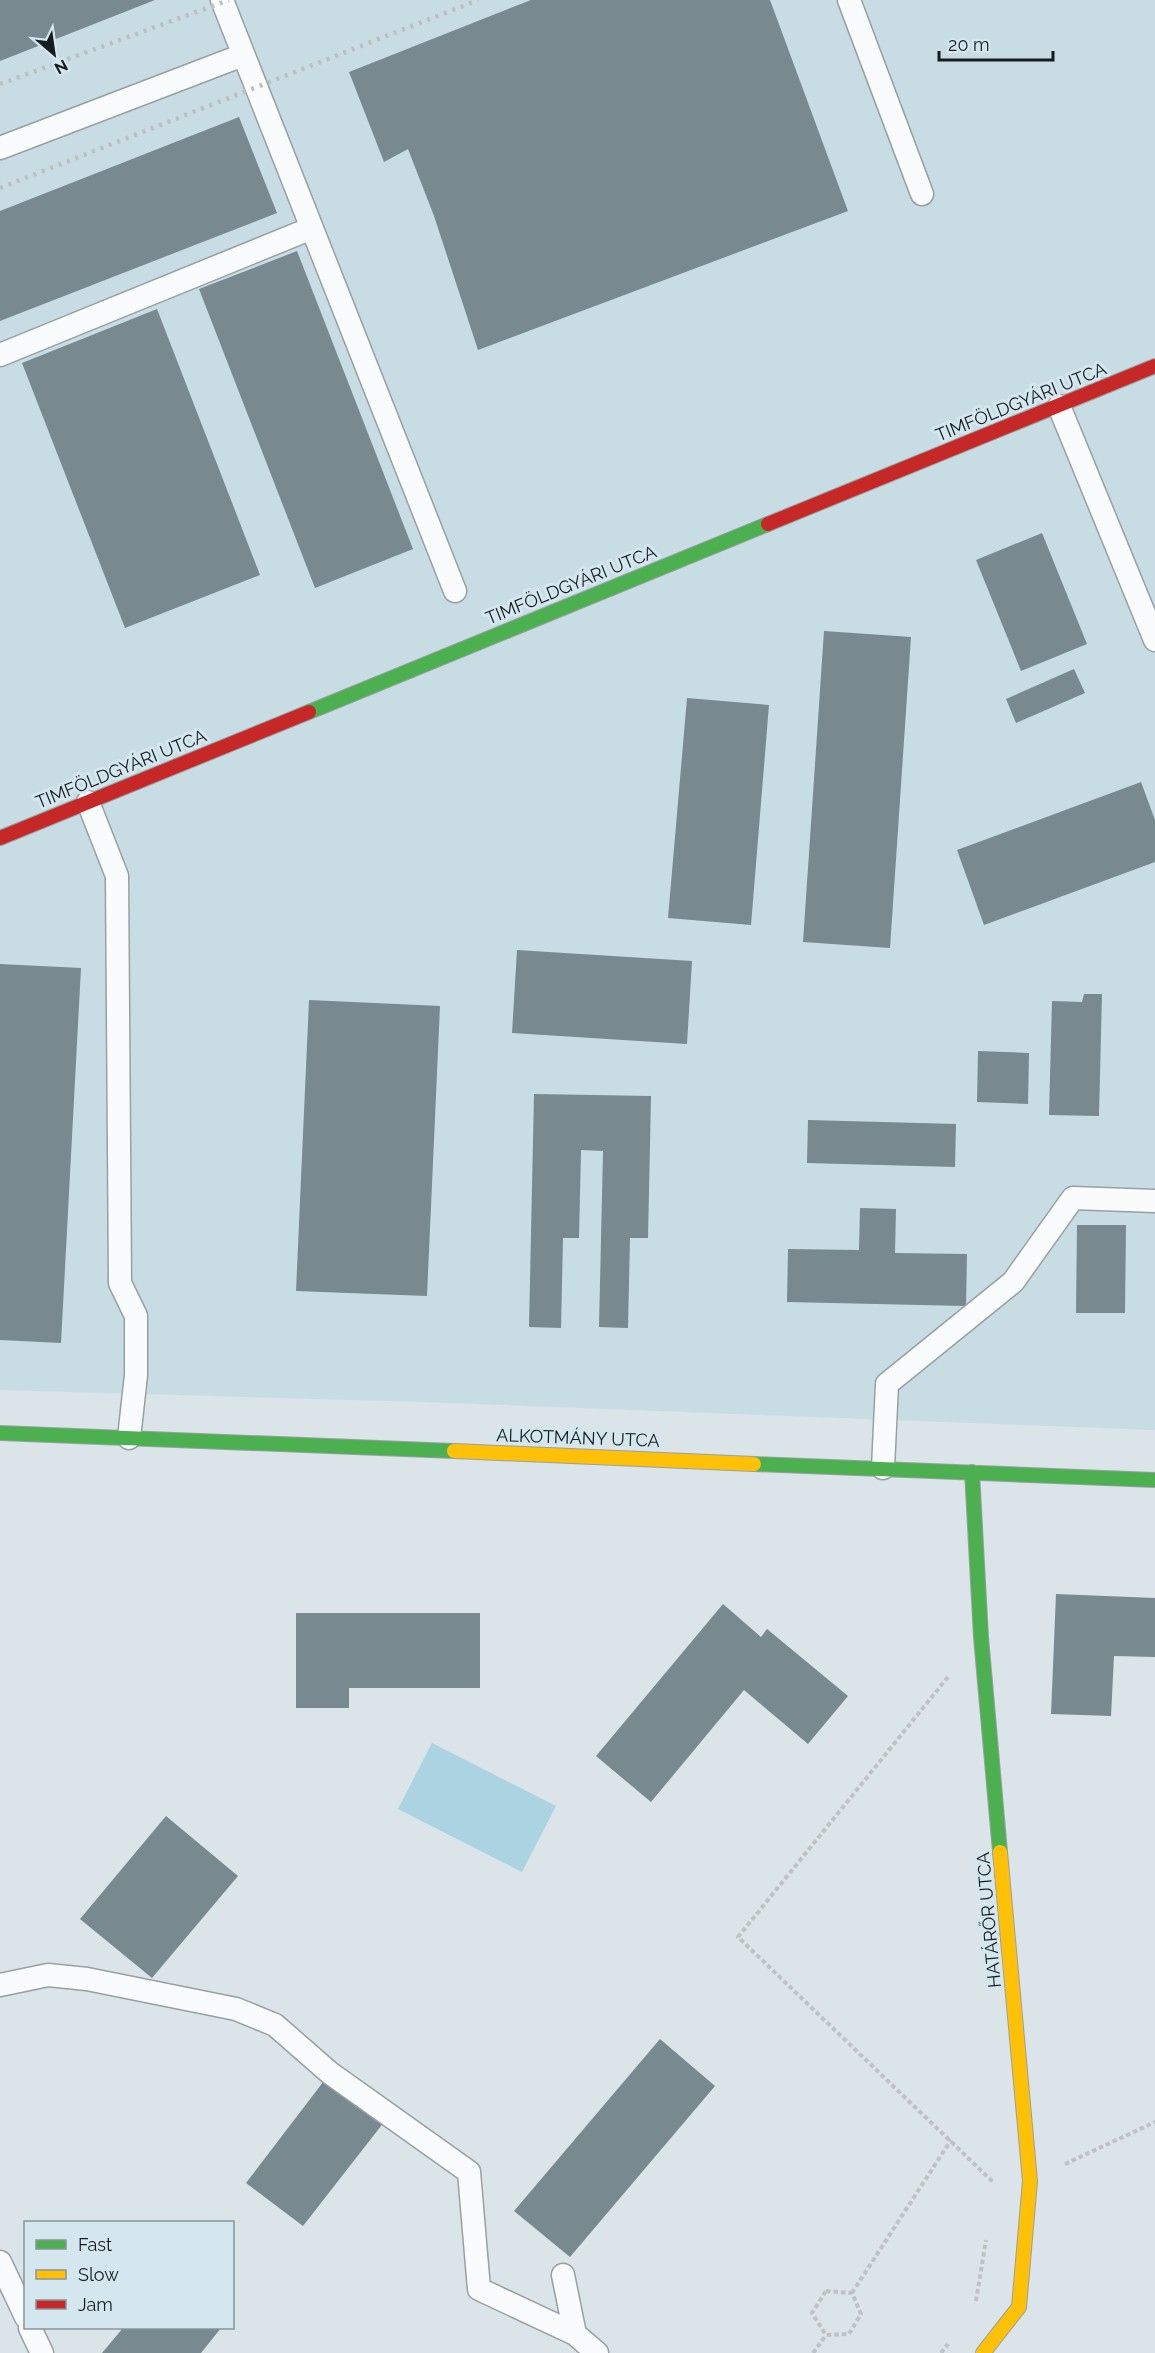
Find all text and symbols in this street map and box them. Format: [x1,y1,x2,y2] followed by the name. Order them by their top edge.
[24,24,84,84] north arrow
[939,24,1053,62] scale bar
[948,34,990,55] text: 20 m
[51,55,71,78] text: N
[932,357,1109,445] street label: TIMFÖLDGYÁRI UTCA
[482,540,659,628] street label: TIMFÖLDGYÁRI UTCA
[32,724,209,812] street label: TIMFÖLDGYÁRI UTCA
[496,1423,660,1451] street label: ALKOTMÁNY UTCA
[971,1851,1005,1989] street label: HATÁRŐR UTCA
[24,2221,234,2329] legend
[78,2234,112,2255] text: Fast
[78,2264,119,2285] text: Slow
[78,2294,113,2315] text: Jam

